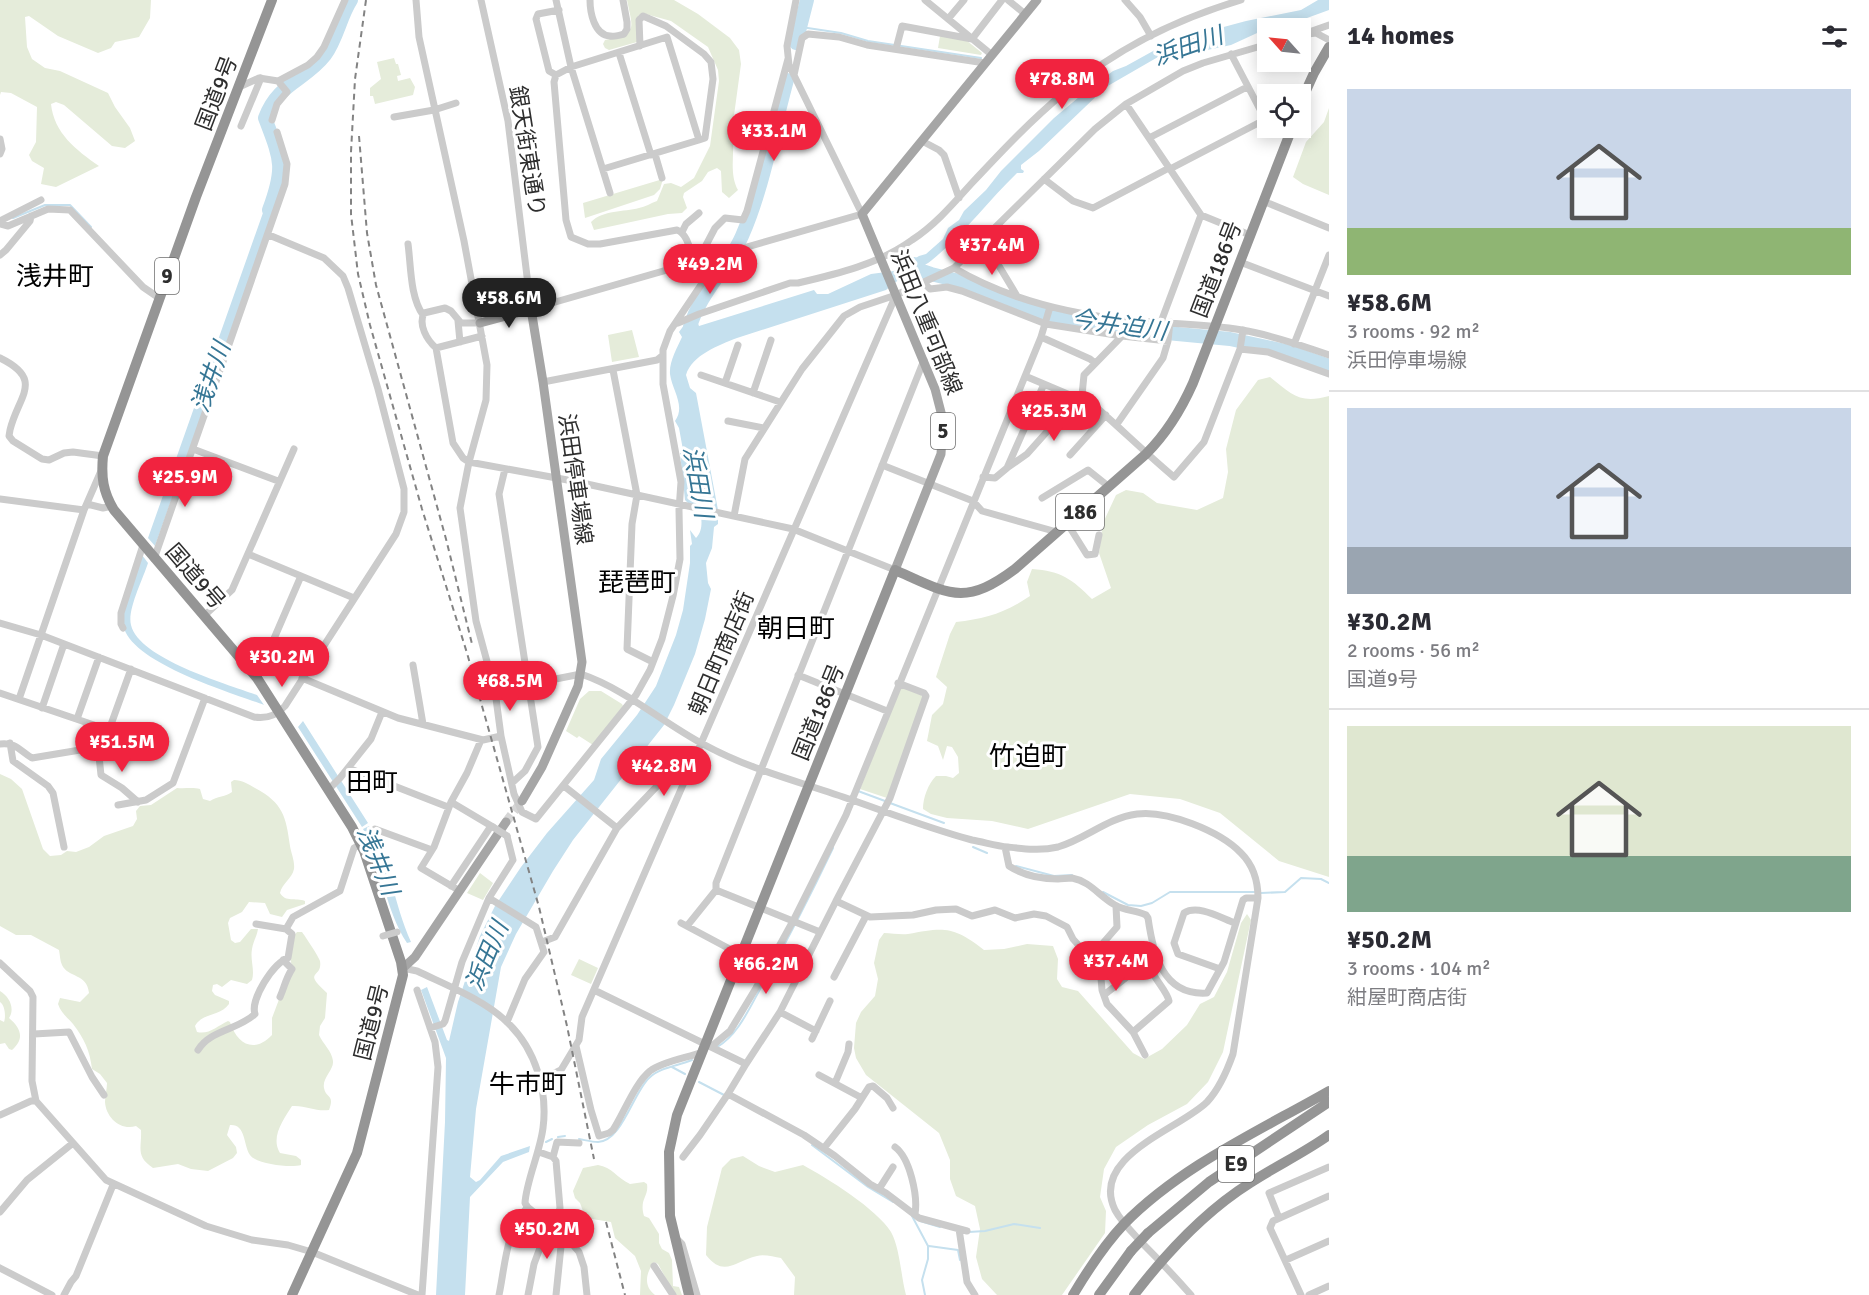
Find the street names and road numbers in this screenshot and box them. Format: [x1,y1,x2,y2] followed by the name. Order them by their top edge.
[190,52,243,134] street label: 国道9号
[504,84,551,218] street label: 銀天街東通り
[1186,217,1247,321] street label: 国道186号
[885,246,968,399] street label: 浜田八重可部線
[155,258,179,294] road number: 9
[553,412,598,546] street label: 浜田停車場線
[931,413,955,449] road number: 5
[1056,494,1104,530] road number: 186
[160,538,231,615] street label: 国道9号
[683,587,760,719] street label: 朝日町商店街
[787,660,850,764] street label: 国道186号
[349,981,394,1063] street label: 国道9号
[1218,1146,1254,1182] road number: E9

